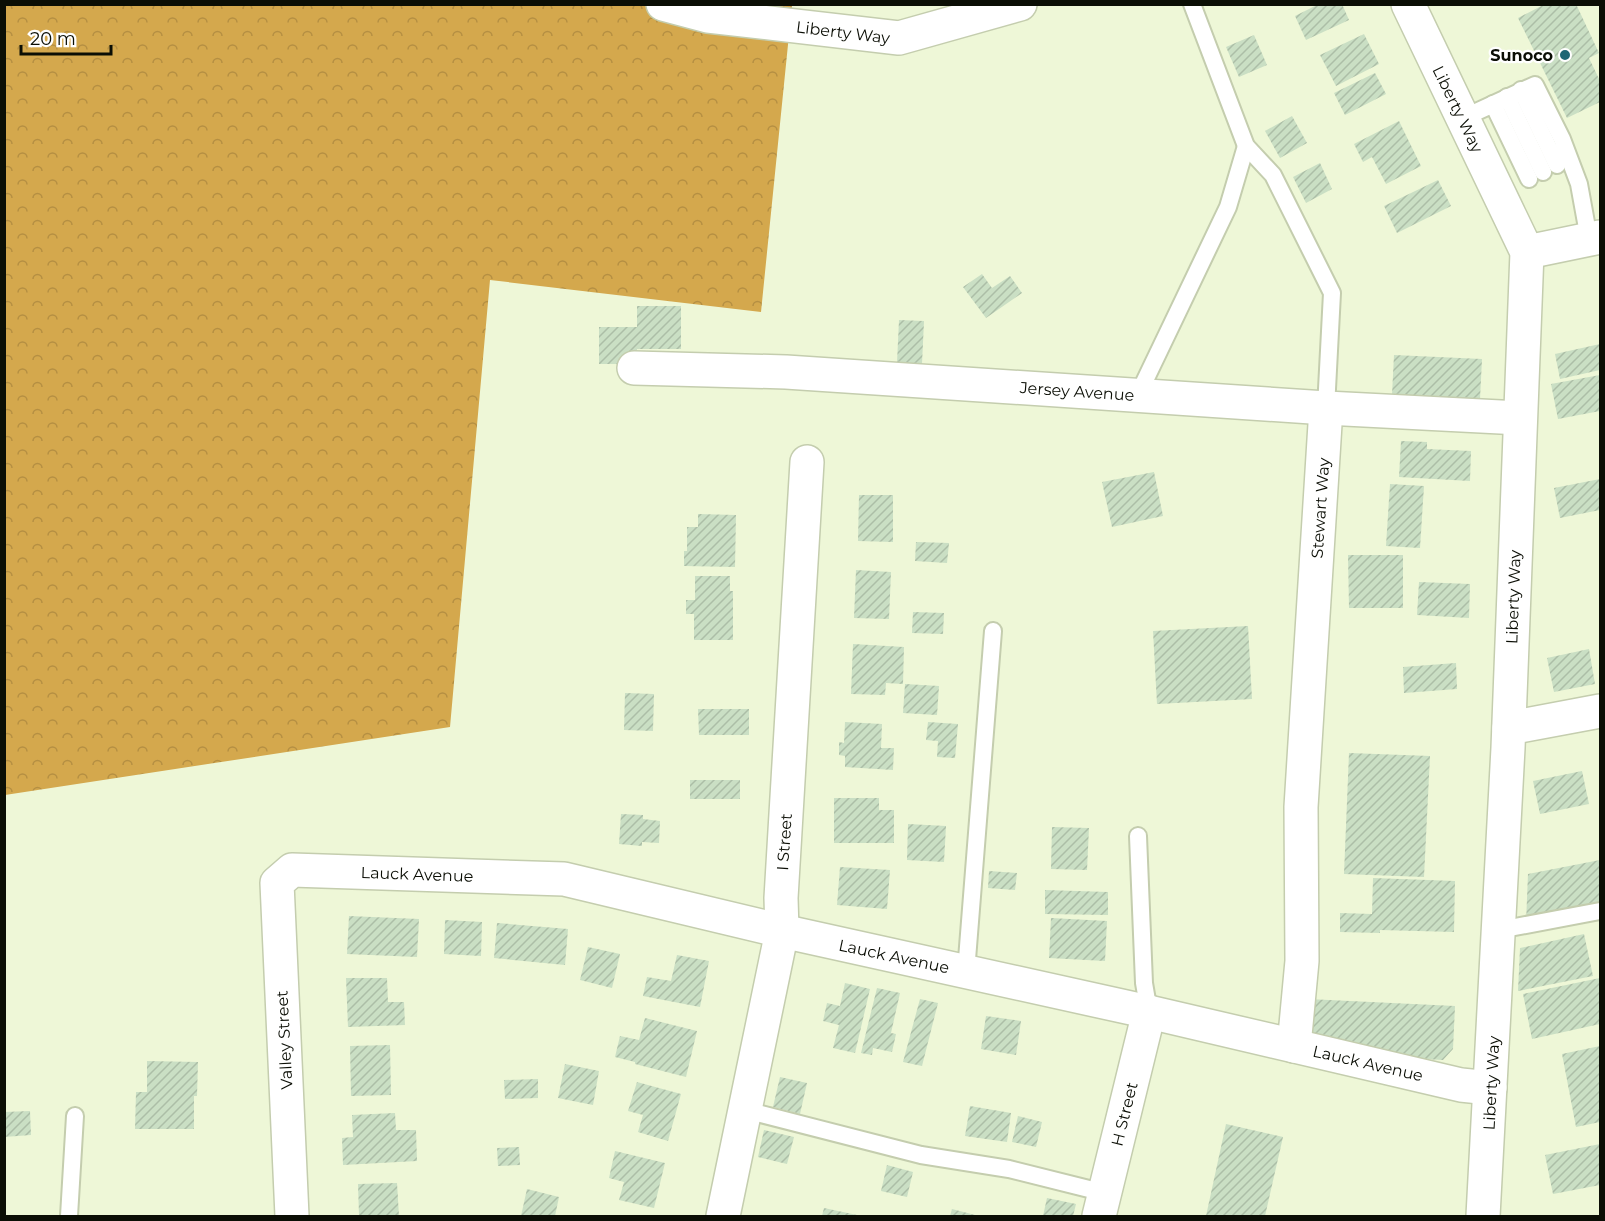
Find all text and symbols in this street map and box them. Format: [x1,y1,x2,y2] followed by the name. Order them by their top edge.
[795,17,891,48] street label: Liberty Way
[21,18,111,56] scale bar
[30,28,76,50] text: 20 m
[1490,46,1553,65] place label: Sunoco
[1558,48,1572,62] marker: Sunoco
[1428,63,1487,156] street label: Liberty Way
[1018,378,1135,405] street label: Jersey Avenue
[1308,457,1334,559] street label: Stewart Way
[1502,549,1525,645] street label: Liberty Way
[773,812,796,871] street label: I Street
[360,863,474,886] street label: Lauck Avenue
[837,935,951,977] street label: Lauck Avenue
[272,989,297,1090] street label: Valley Street
[1480,1035,1503,1131] street label: Liberty Way
[1311,1042,1425,1085] street label: Lauck Avenue
[1107,1080,1142,1148] street label: H Street

